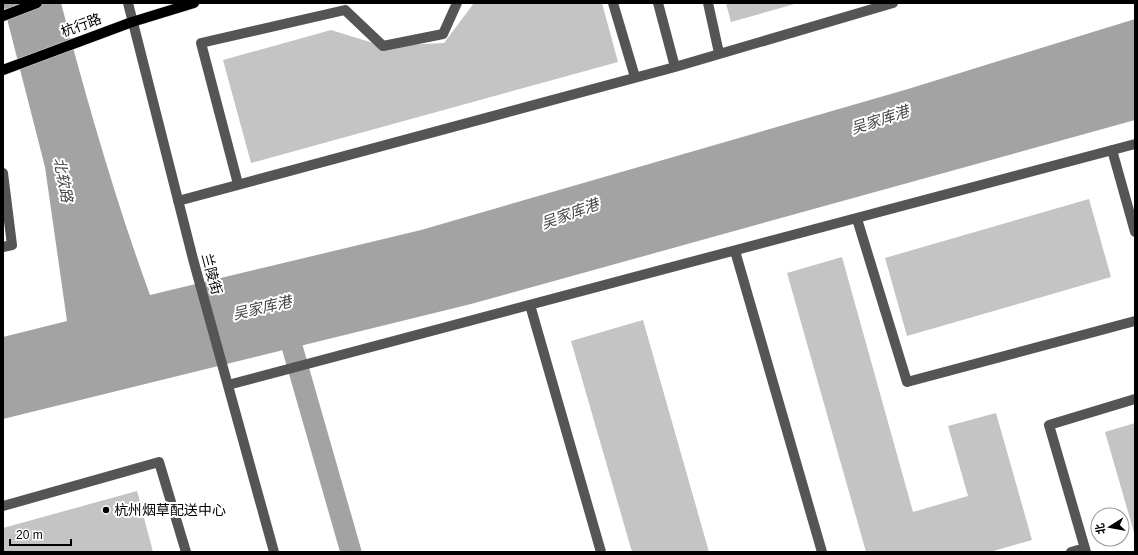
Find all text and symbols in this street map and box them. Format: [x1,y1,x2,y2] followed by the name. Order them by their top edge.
[59,10,103,40] street label: 杭行路
[849,102,913,137] water label: 吴家库港
[51,156,77,206] water label: 北软路
[539,195,603,232] water label: 吴家库港
[199,252,225,296] street label: 兰陵街
[231,292,295,323] water label: 吴家库港
[114,502,226,518] place label: 杭州烟草配送中心
[101,505,111,515] marker: 杭州烟草配送中心
[1090,507,1130,547] north arrow
[10,521,71,547] scale bar
[1093,522,1107,535] text: 北
[16,528,43,542] text: 20 m

